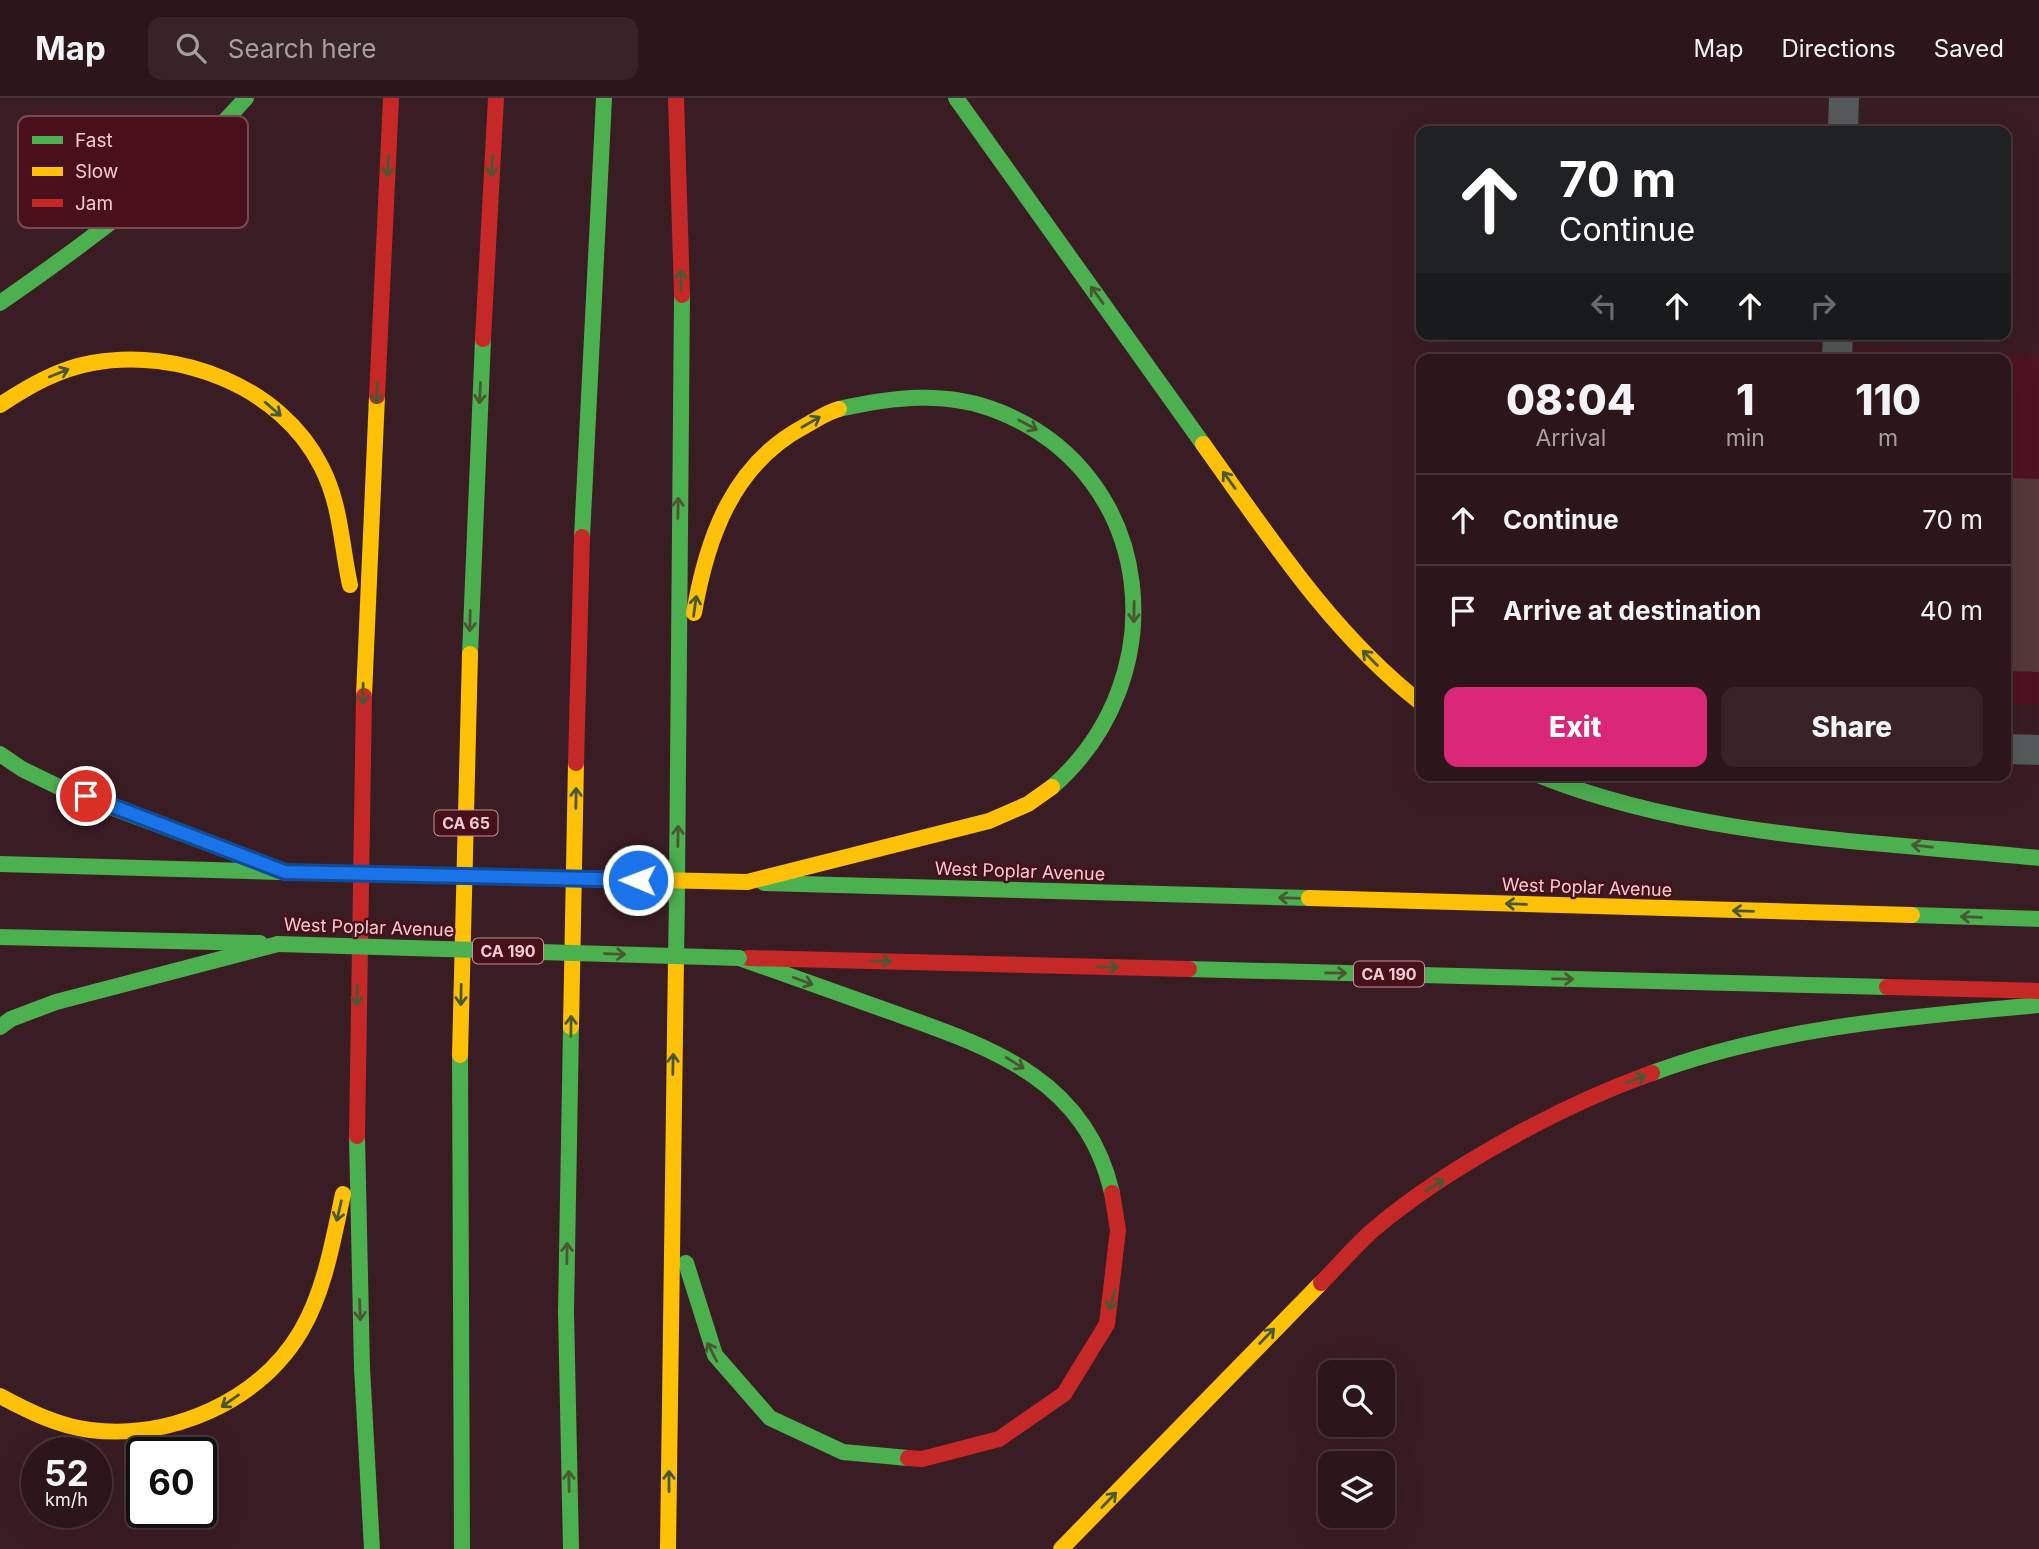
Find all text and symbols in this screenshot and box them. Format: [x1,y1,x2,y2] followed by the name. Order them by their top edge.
[148,17,638,80] search box
[35,28,106,68] text: Map
[172,29,210,67] icon: search
[228,33,376,64] text: Search here
[1694,34,1743,63] text: Map
[1781,34,1896,63] text: Directions
[1934,34,2004,63] text: Saved
[18,116,248,228] legend
[75,129,113,152] text: Fast
[1559,150,1676,209] text: 70 m
[381,154,394,177] one-way arrow
[485,154,498,177] one-way arrow
[1444,154,1535,245] icon: ahead
[75,160,118,183] text: Slow
[75,192,113,215] text: Jam
[1559,210,1695,249] text: Continue
[674,269,688,292] one-way arrow
[1089,286,1104,305] one-way arrow
[1585,287,1623,325] icon: left
[1658,287,1696,325] icon: ahead
[1731,287,1769,325] icon: ahead
[1804,287,1842,325] icon: right
[48,365,70,378] one-way arrow
[1506,374,1636,425] text: 08:04
[1736,374,1755,425] text: 1
[1855,374,1921,425] text: 110
[370,382,383,405] one-way arrow
[474,382,487,405] one-way arrow
[263,401,281,417] one-way arrow
[800,415,820,429] one-way arrow
[1017,419,1038,432] one-way arrow
[1535,424,1606,452] text: Arrival
[1726,424,1765,452] text: min
[1878,424,1898,452] text: m
[1222,471,1236,490] one-way arrow
[671,496,685,519] one-way arrow
[1444,501,1482,539] icon: ahead
[1503,504,1619,535] text: Continue
[1922,504,1983,535] text: 70 m
[1444,592,1482,630] icon: arrive
[1503,595,1762,626] text: Arrive at destination
[1920,595,1983,626] text: 40 m
[688,596,701,618] one-way arrow
[1127,600,1141,623] one-way arrow
[464,609,477,632] one-way arrow
[1361,650,1378,667] one-way arrow
[357,682,370,705] one-way arrow
[1444,687,1707,767] button: Exit
[1721,687,1983,767] button: Share
[56,766,116,826] pin
[67,777,105,815] icon: arrive
[569,787,582,810] one-way arrow
[434,810,498,836] road number: CA 65
[671,825,685,848] one-way arrow
[1912,839,1934,852] one-way arrow
[601,843,675,917] position arrow
[934,858,1106,884] street label: West Poplar Avenue
[1501,874,1673,900] street label: West Poplar Avenue
[1277,891,1300,904] one-way arrow
[1505,898,1528,911] one-way arrow
[1732,904,1755,917] one-way arrow
[1960,911,1983,924] one-way arrow
[283,914,455,940] street label: West Poplar Avenue
[473,938,543,964] road number: CA 190
[604,947,627,961] one-way arrow
[869,954,892,968] one-way arrow
[1097,960,1120,974] one-way arrow
[1354,961,1424,986] road number: CA 190
[1324,966,1347,979] one-way arrow
[1551,972,1574,985] one-way arrow
[792,975,814,988] one-way arrow
[351,983,364,1006] one-way arrow
[455,983,468,1006] one-way arrow
[565,1015,578,1038] one-way arrow
[666,1053,680,1076] one-way arrow
[1005,1055,1024,1070] one-way arrow
[1625,1071,1646,1084] one-way arrow
[1425,1177,1445,1191] one-way arrow
[332,1199,345,1222] one-way arrow
[561,1242,574,1265] one-way arrow
[1105,1289,1118,1311] one-way arrow
[353,1299,366,1322] one-way arrow
[1258,1328,1275,1345] one-way arrow
[705,1342,719,1363] one-way arrow
[1318,1360,1395,1528] map controls
[1318,1360,1395,1437] button: search
[221,1394,240,1408] one-way arrow
[126,1437,217,1528] speed limit sign: 60
[1318,1451,1395,1528] button: layers
[44,1452,89,1494] text: 52
[563,1470,576,1493] one-way arrow
[662,1470,676,1493] one-way arrow
[45,1489,88,1510] text: km/h
[1100,1492,1117,1509] one-way arrow

